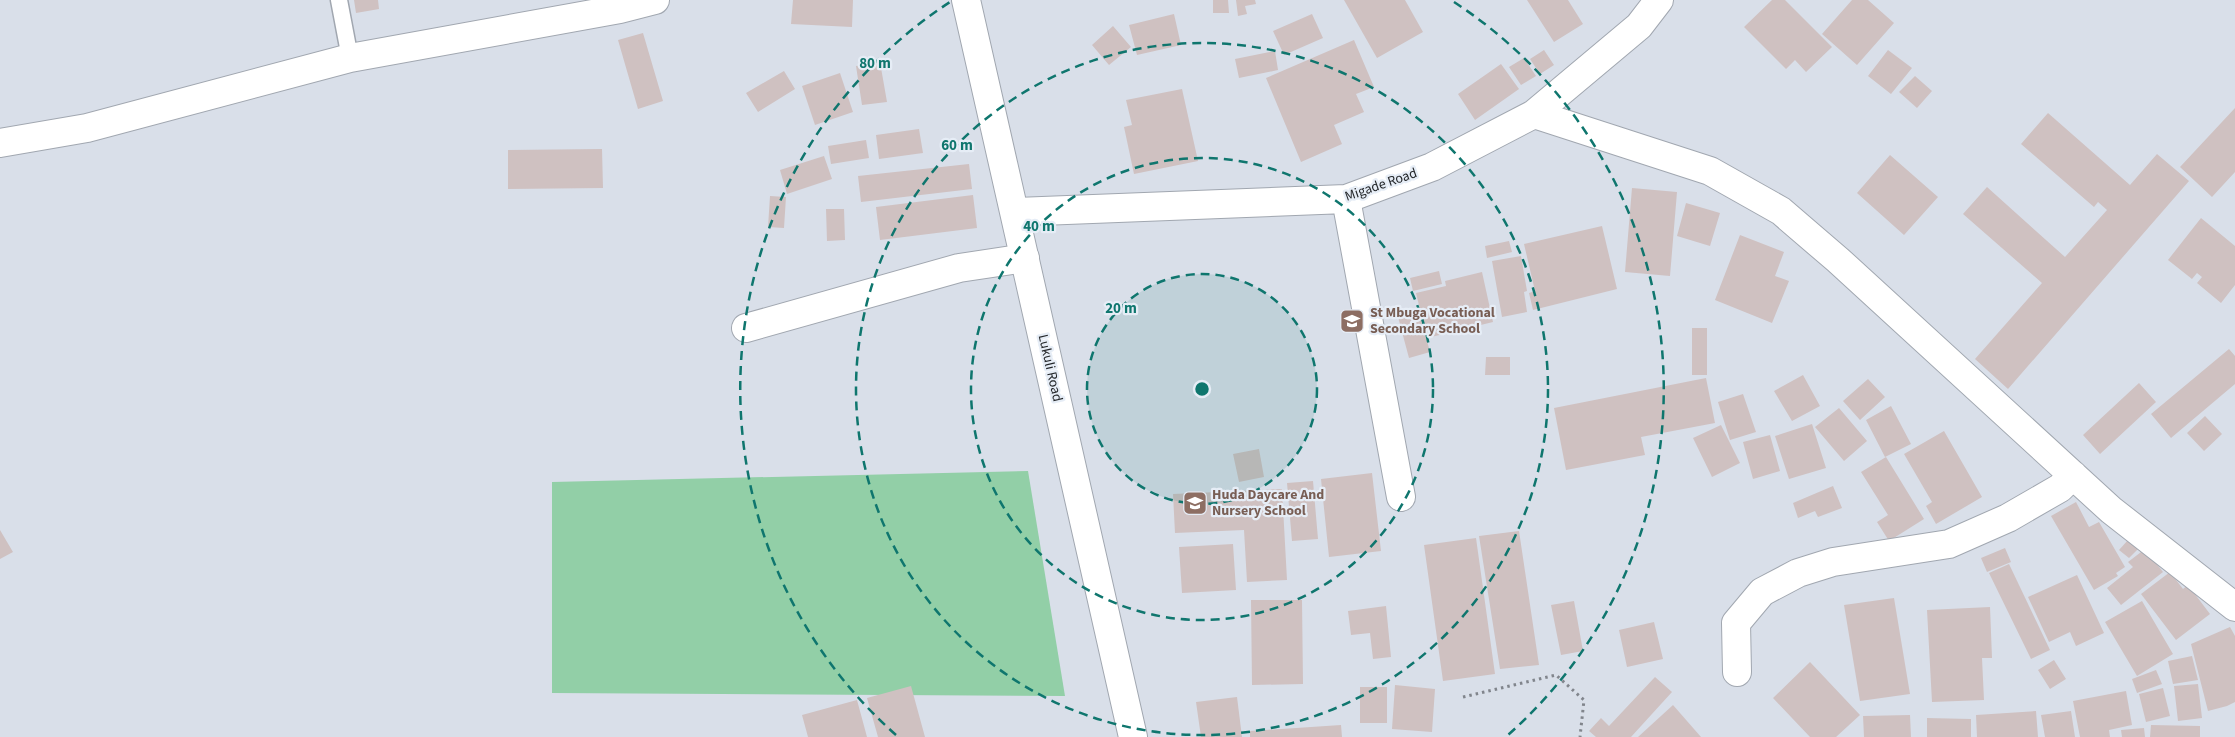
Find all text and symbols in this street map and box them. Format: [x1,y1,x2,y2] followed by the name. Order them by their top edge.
[859,53,891,74] text: 80 m
[941,135,973,156] text: 60 m
[1342,163,1420,207] street label: Migade Road
[1023,216,1055,237] text: 40 m
[1105,298,1137,319] text: 20 m
[1370,303,1495,339] place label: St Mbuga Vocational Secondary School
[1339,308,1365,334] school or university icon: St Mbuga Vocational Secondary School
[1033,332,1067,404] street label: Lukuli Road
[1193,380,1211,398] centre of rings
[1212,485,1324,521] place label: Huda Daycare And Nursery School
[1182,490,1208,516] school or university icon: Huda Daycare And Nursery School

